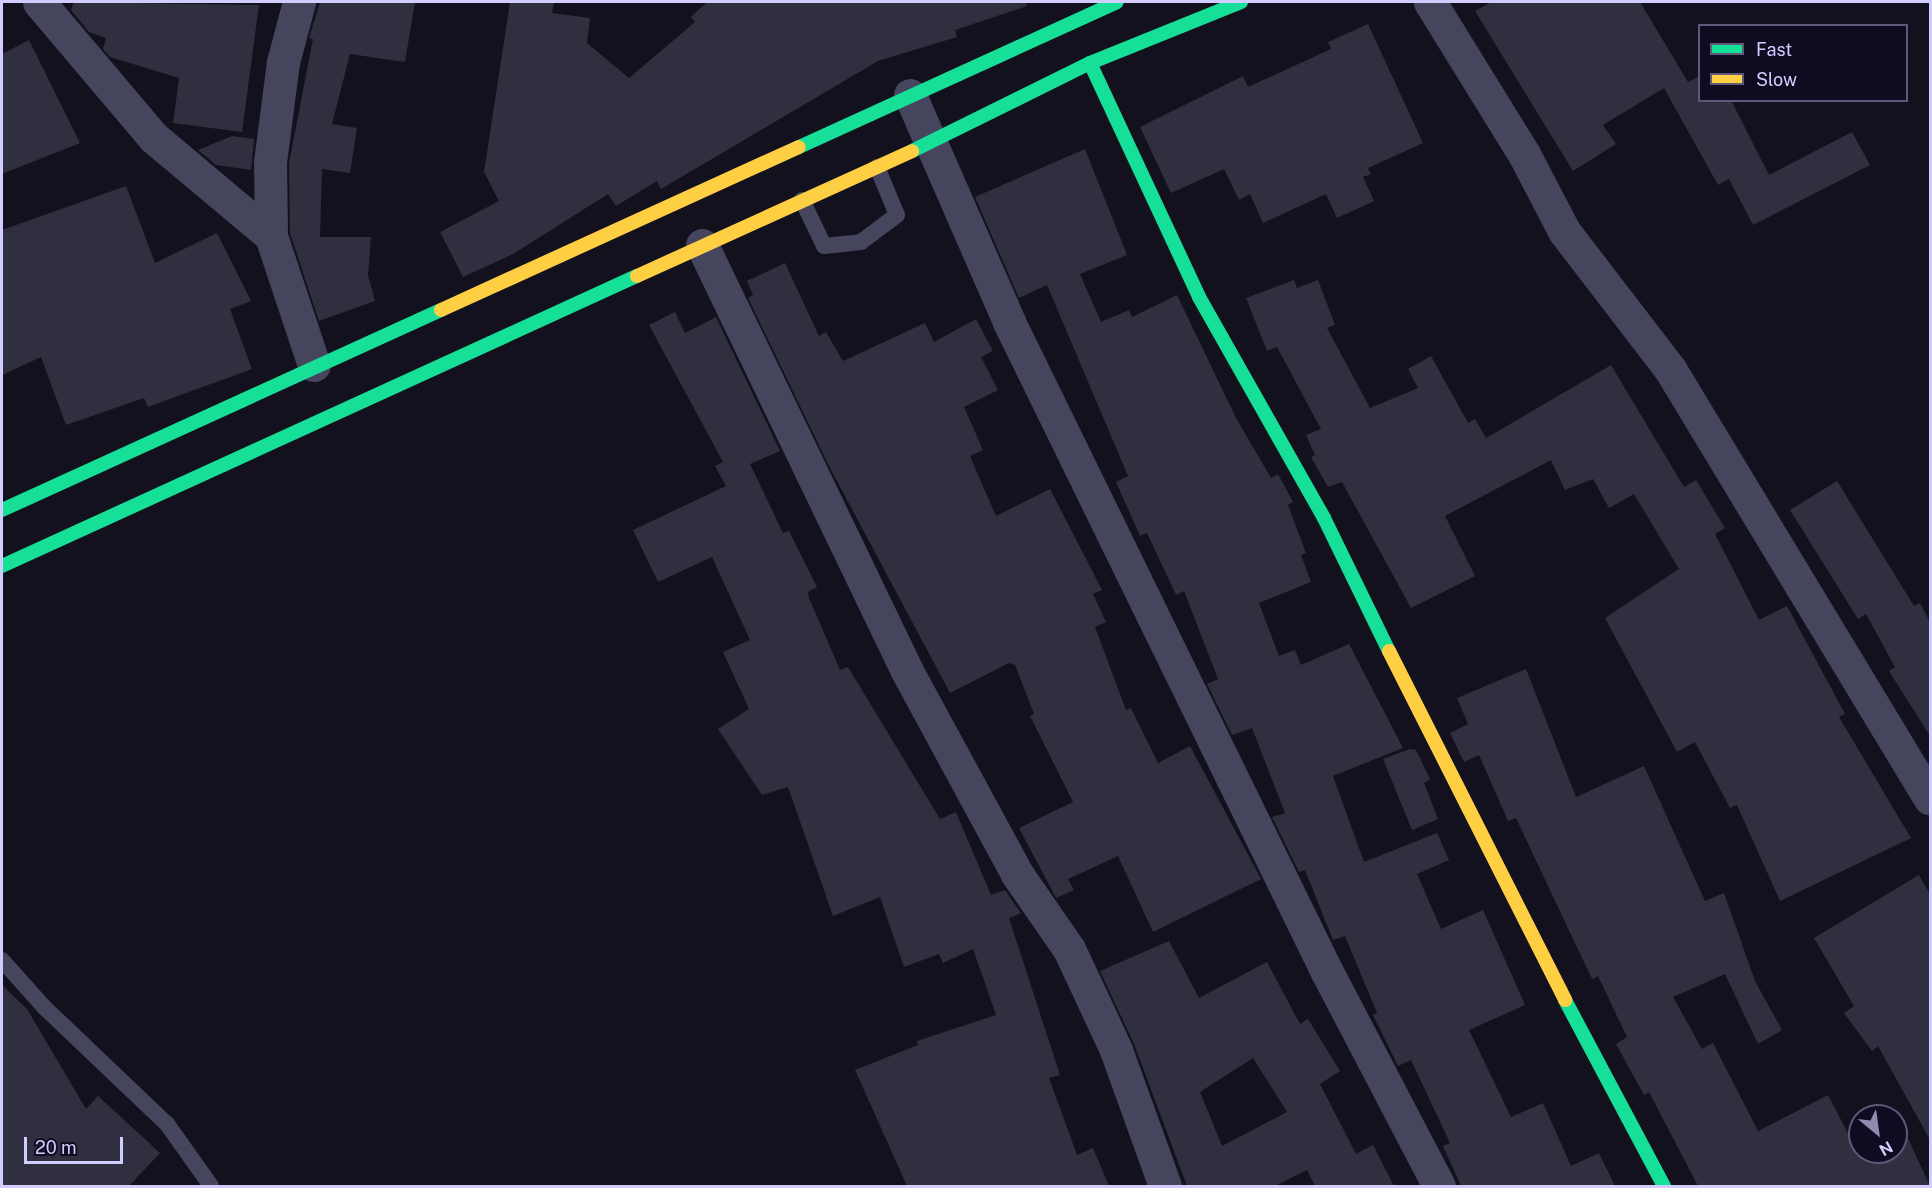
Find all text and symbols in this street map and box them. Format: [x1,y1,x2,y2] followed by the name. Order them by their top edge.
[1698,24,1908,102] legend
[1756,39,1792,60] text: Fast
[1756,69,1797,90] text: Slow
[1848,1104,1908,1164] north arrow
[27,1125,126,1163] scale bar
[35,1137,77,1158] text: 20 m
[1876,1137,1896,1160] text: N

